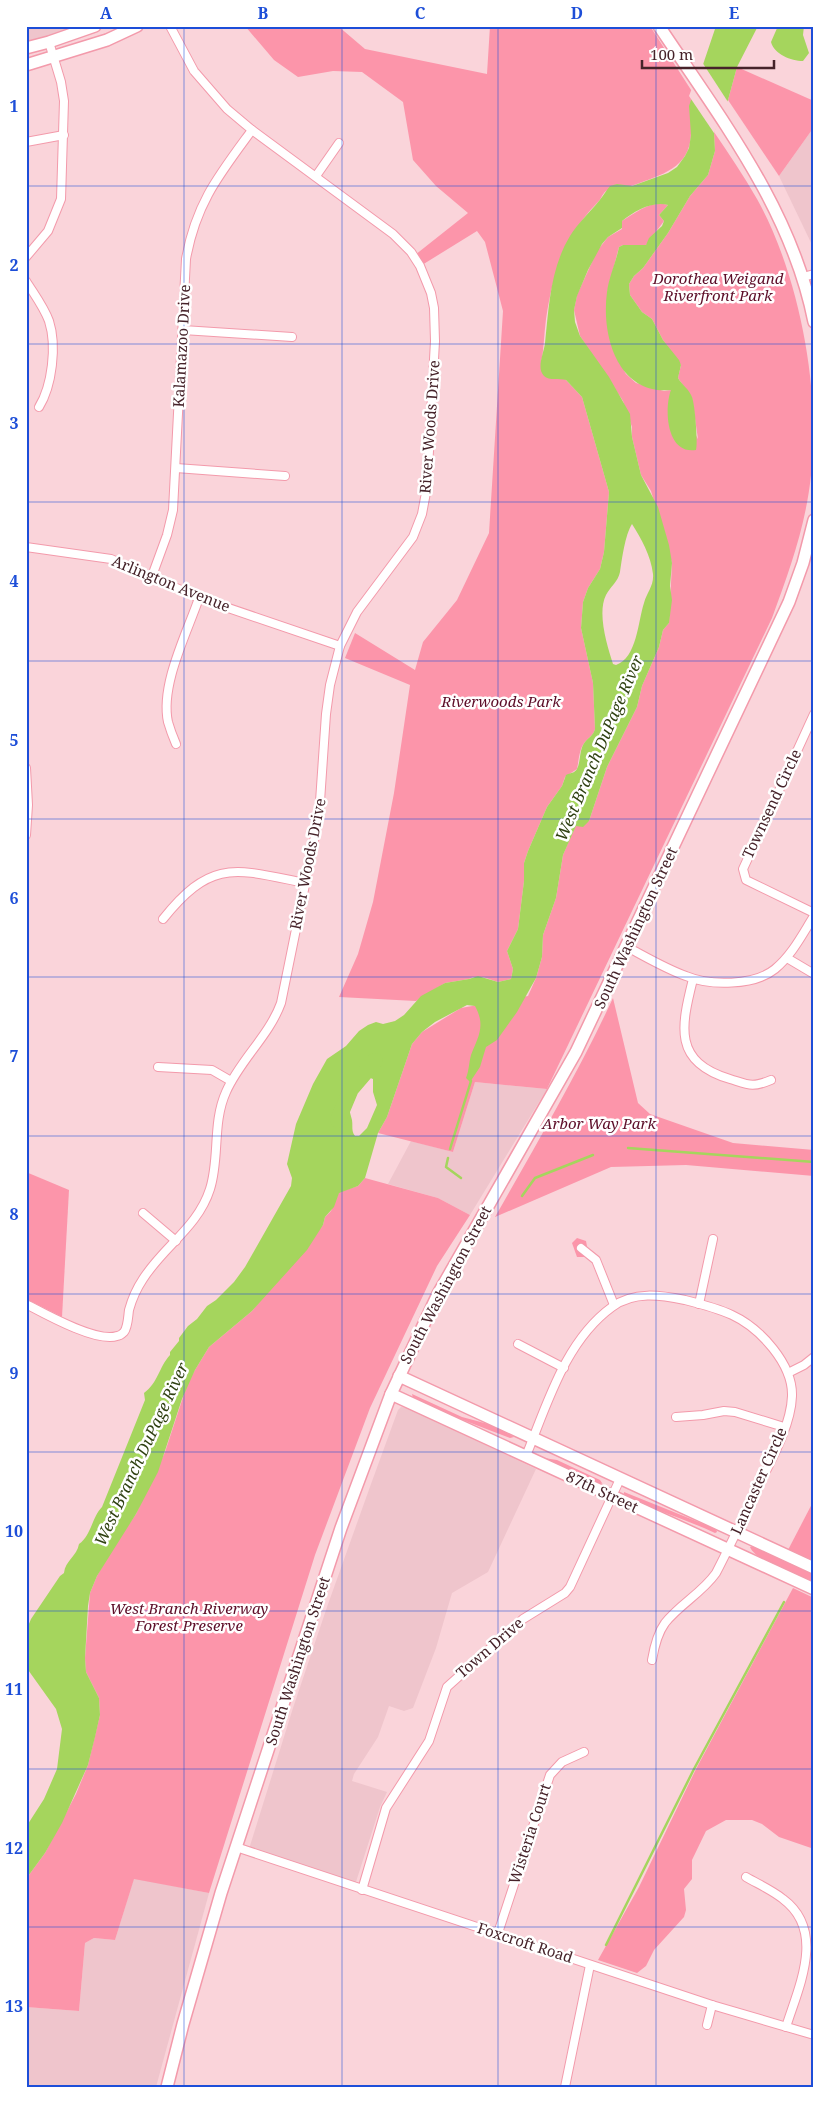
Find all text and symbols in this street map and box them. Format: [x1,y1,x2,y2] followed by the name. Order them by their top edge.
[100,2,113,24] text: A
[258,2,269,24] text: B
[415,2,426,24] text: C
[571,2,583,24] text: D
[729,2,739,24] text: E
[642,38,775,70] scale bar
[650,44,693,64] text: 100 m
[9,95,19,117] text: 1
[9,254,19,276] text: 2
[652,268,784,305] park label: Dorothea Weigand Riverfront Park
[168,284,194,408] street label: Kalamazoo Drive
[414,359,444,494] street label: River Woods Drive
[9,412,19,434] text: 3
[109,550,234,616] street label: Arlington Avenue
[9,570,19,592] text: 4
[550,651,648,844] water label: West Branch DuPage River
[440,691,561,711] park label: Riverwoods Park
[9,729,19,751] text: 5
[737,746,805,861] street label: Townsend Circle
[284,796,330,931] street label: River Woods Drive
[589,843,681,1012] street label: South Washington Street
[9,887,19,909] text: 6
[9,1045,19,1067] text: 7
[541,1113,657,1133] park label: Arbor Way Park
[395,1202,495,1367] street label: South Washington Street
[9,1203,19,1225] text: 8
[89,1358,193,1549] water label: West Branch DuPage River
[9,1362,19,1384] text: 9
[725,1424,791,1537] street label: Lancaster Circle
[563,1466,642,1516] street label: 87th Street
[5,1520,23,1542] text: 10
[260,1574,334,1748] street label: South Washington Street
[110,1598,268,1635] park label: West Branch Riverway Forest Preserve
[451,1612,527,1682] street label: Town Drive
[5,1678,23,1700] text: 11
[503,1781,555,1886] street label: Wisteria Court
[5,1837,23,1859] text: 12
[475,1917,576,1967] street label: Foxcroft Road
[5,1995,23,2017] text: 13

